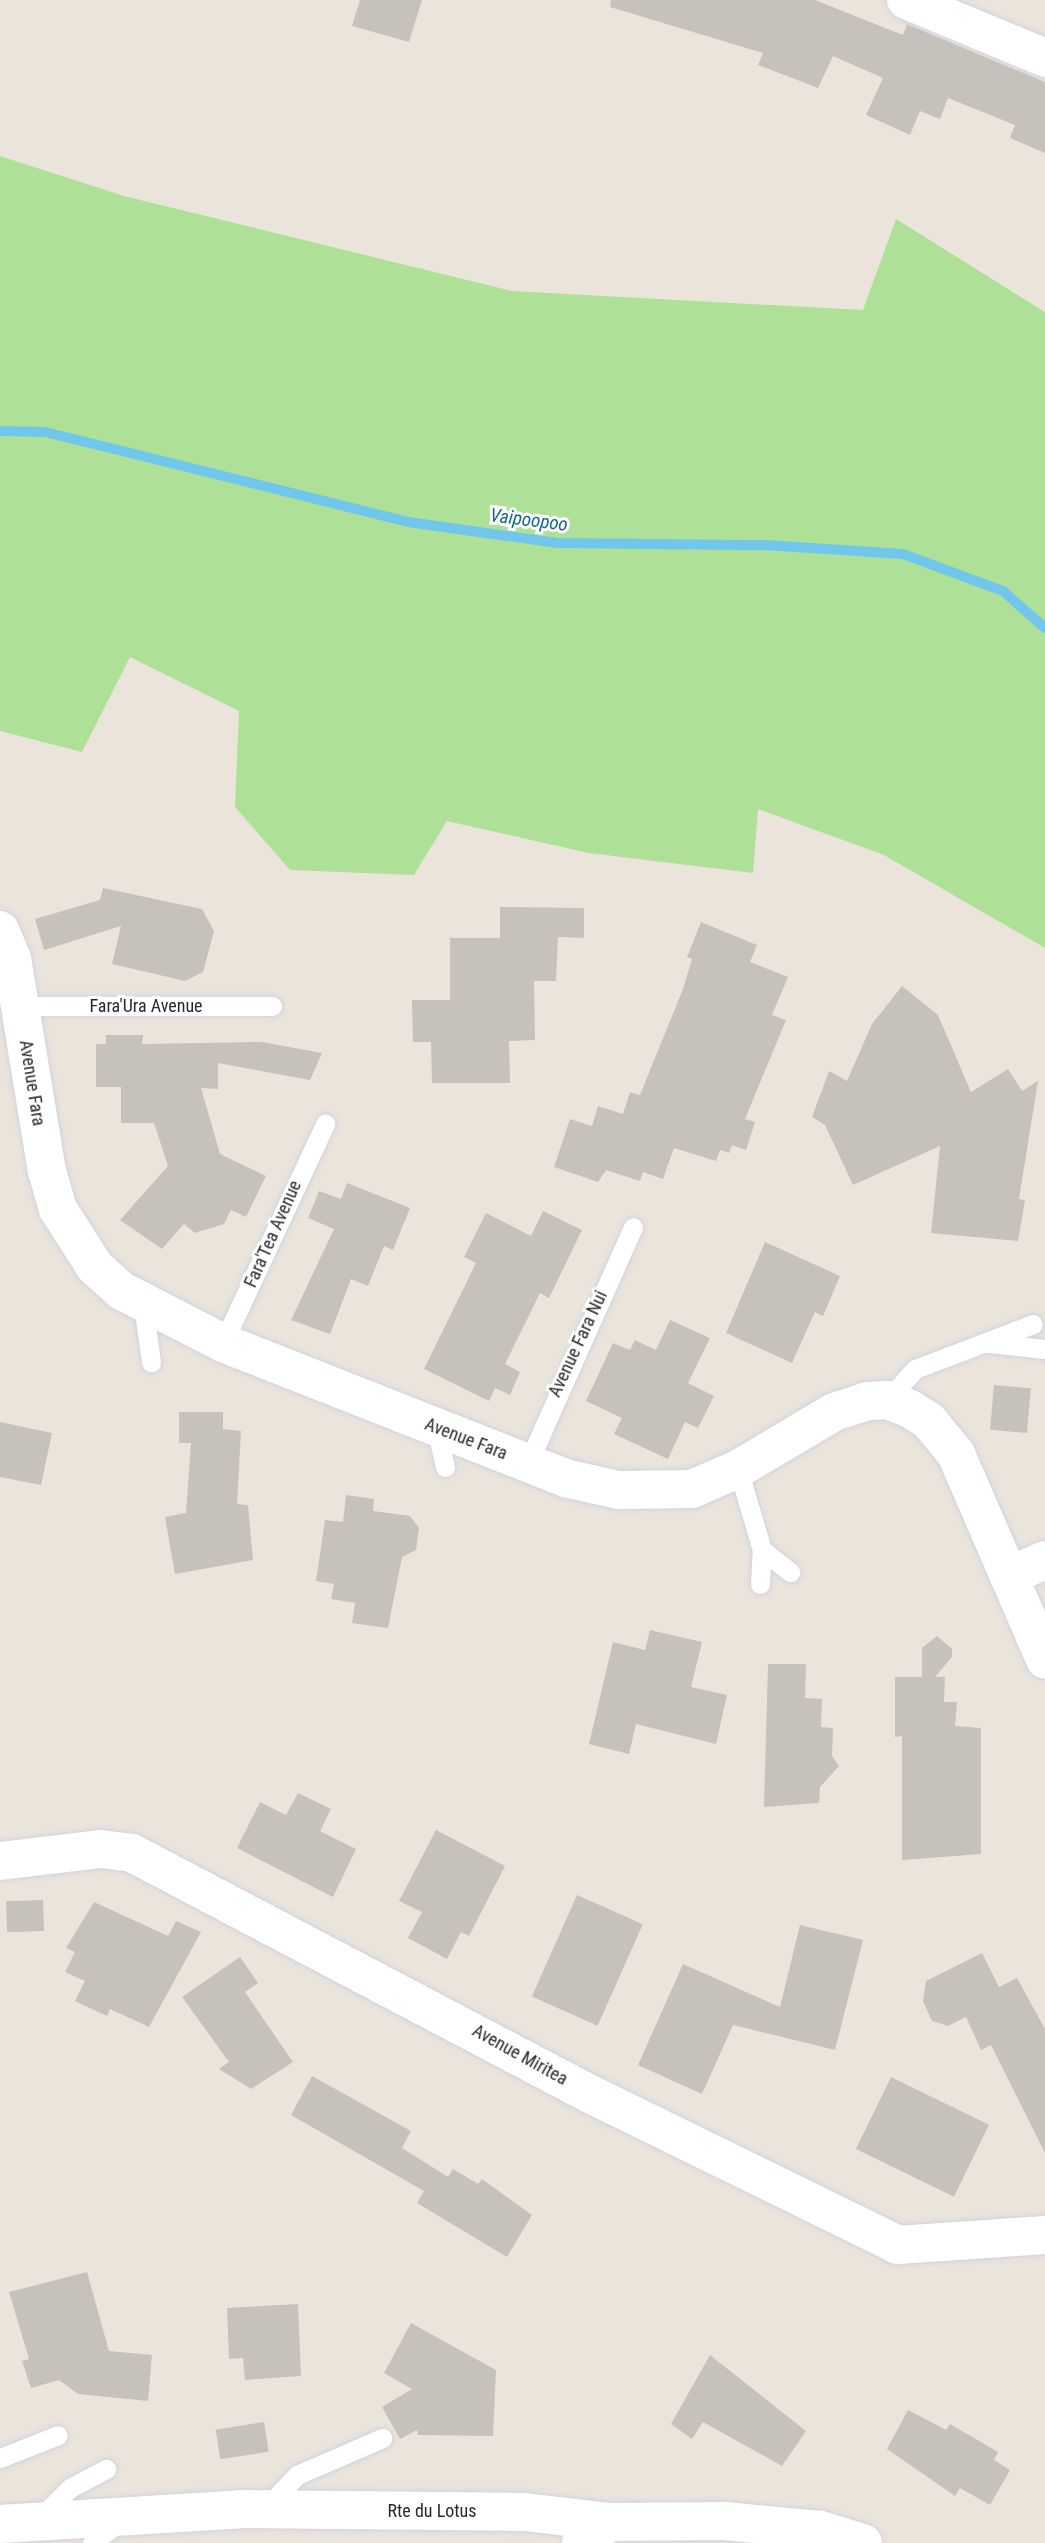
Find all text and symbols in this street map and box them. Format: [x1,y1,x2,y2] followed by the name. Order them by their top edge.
[489,504,569,536] water label: Vaipoopoo
[89,995,203,1017] street label: Fara'Ura Avenue
[15,1039,49,1127] street label: Avenue Fara
[240,1177,306,1291] street label: Fara'Tea Avenue
[544,1287,612,1401] street label: Avenue Fara Nui
[422,1413,510,1465] street label: Avenue Fara
[469,2020,571,2090] street label: Avenue Miritea
[387,2500,477,2522] street label: Rte du Lotus

